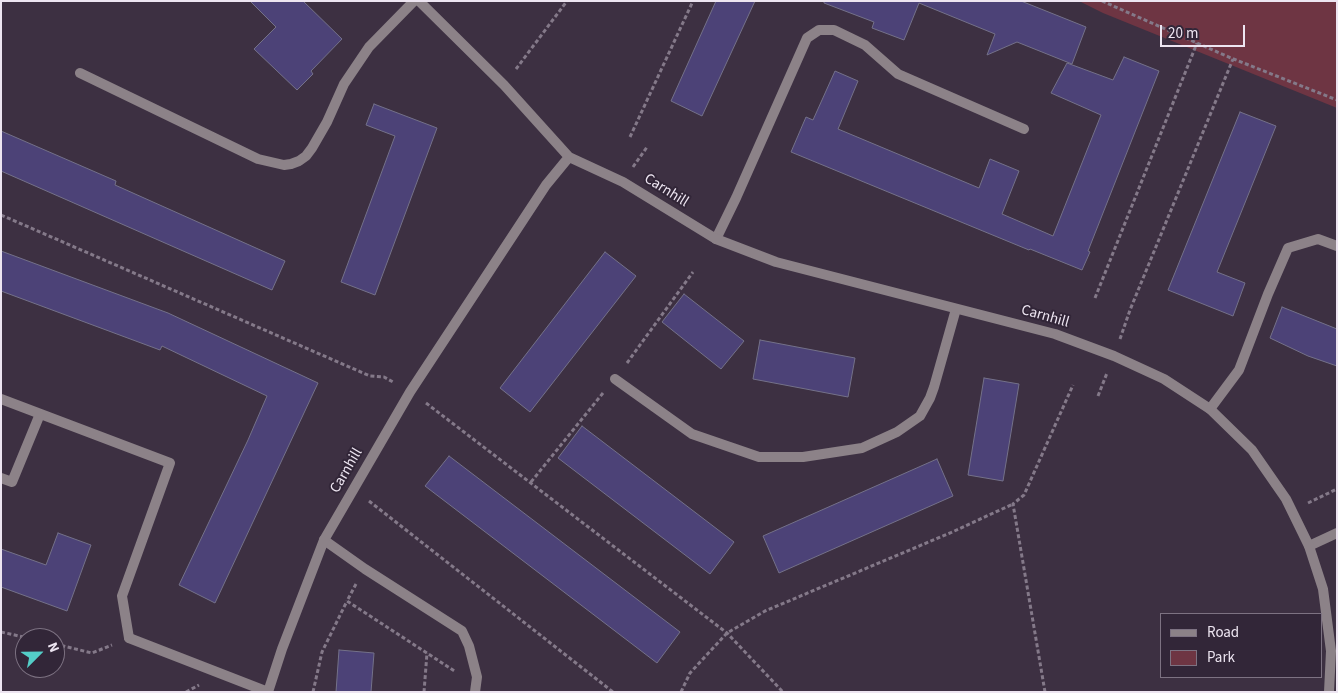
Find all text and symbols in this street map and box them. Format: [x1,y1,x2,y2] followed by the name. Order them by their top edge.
[1163,15,1248,47] scale bar
[1168,23,1198,44] text: 20 m
[640,170,692,212] street label: Carnhill
[1019,302,1071,332] street label: Carnhill
[327,445,367,497] street label: Carnhill
[1160,613,1323,678] legend
[1207,622,1239,643] text: Road
[15,628,65,678] north arrow
[42,639,64,656] text: N
[1207,647,1235,668] text: Park

